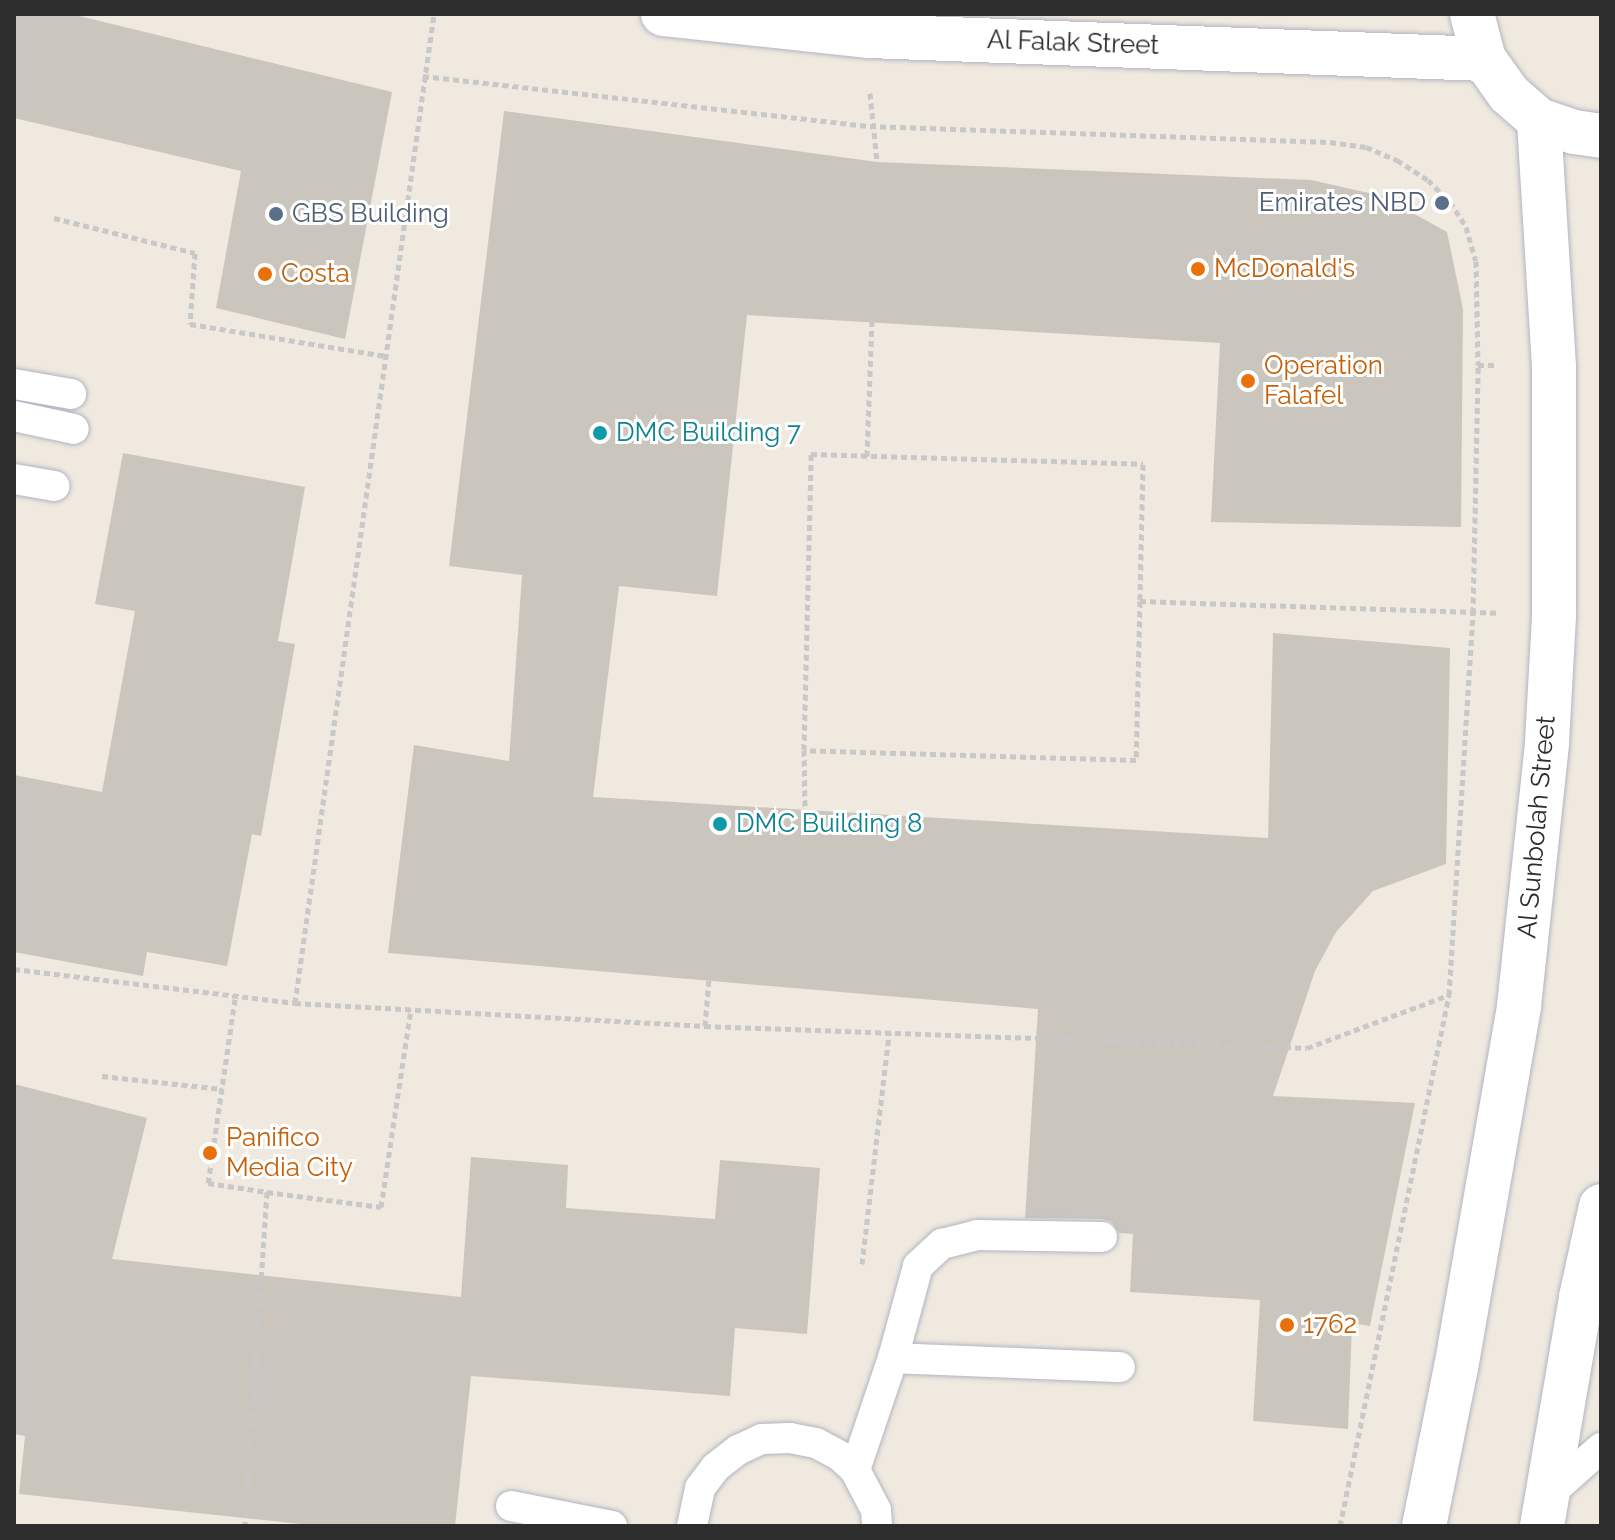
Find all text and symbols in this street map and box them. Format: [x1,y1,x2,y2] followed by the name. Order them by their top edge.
[986,24,1160,62] street label: Al Falak Street
[1259,187,1426,219] place label: Emirates NBD
[1433,194,1451,212] marker: Emirates NBD
[292,198,449,230] place label: GBS Building
[267,205,285,223] marker: GBS Building
[1214,253,1355,285] place label: McDonald's
[281,258,350,290] place label: Costa
[1189,260,1207,278] marker: McDonald's
[256,265,274,283] marker: Costa
[1264,350,1383,412] place label: Operation Falafel
[1239,372,1257,390] marker: Operation Falafel
[616,417,801,449] place label: DMC Building 7
[591,424,609,442] marker: DMC Building 7
[1512,714,1562,940] street label: Al Sunbolah Street
[736,808,922,840] place label: DMC Building 8
[711,815,729,833] marker: DMC Building 8
[226,1122,353,1184] place label: Panifico Media City
[201,1144,219,1162] marker: Panifico Media City
[1303,1309,1357,1341] place label: 1762
[1278,1316,1296,1334] marker: 1762

